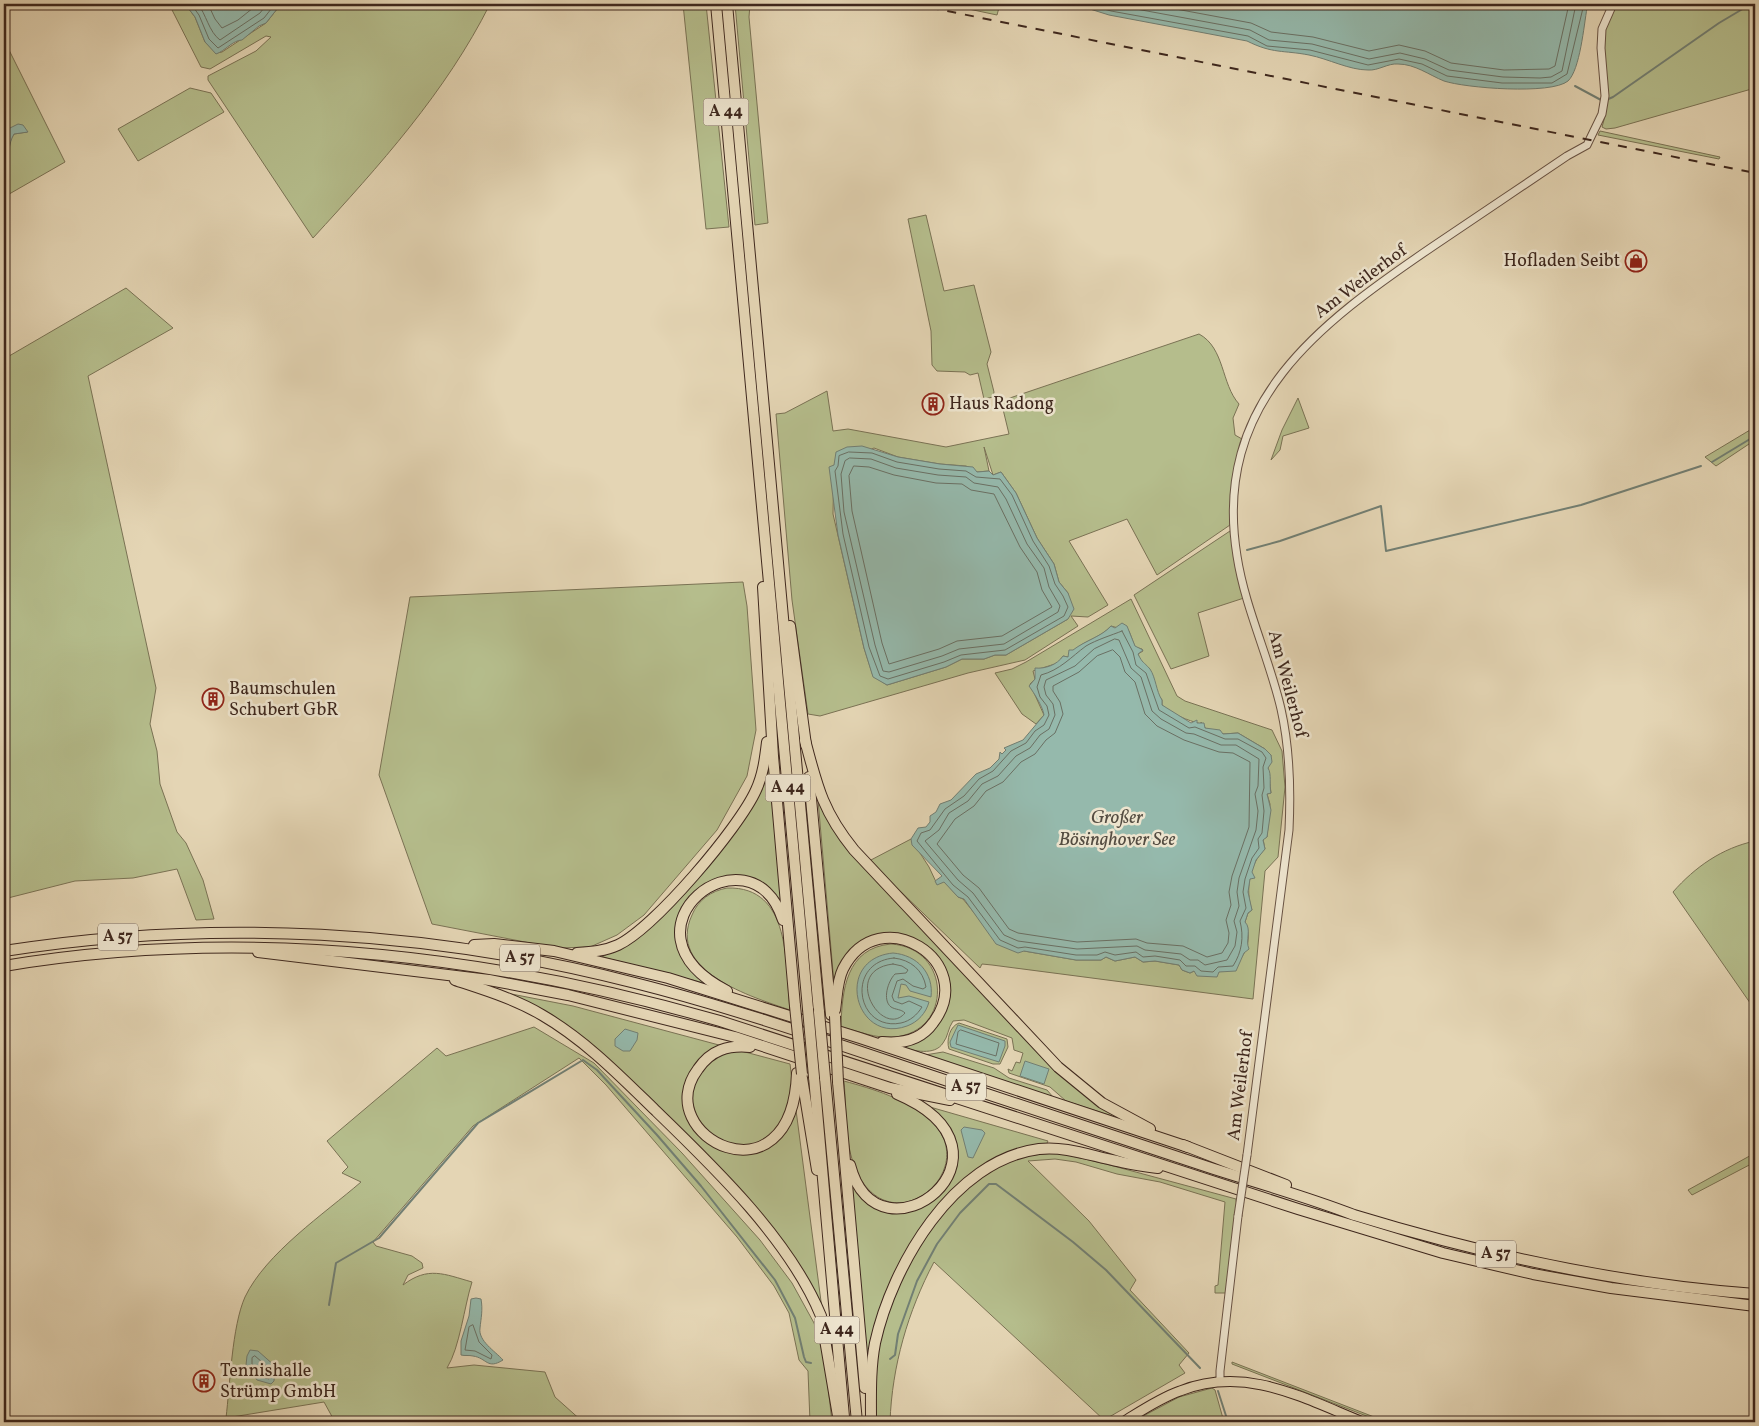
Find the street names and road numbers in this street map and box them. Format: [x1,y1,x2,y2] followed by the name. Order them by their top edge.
[704,98,748,125] road number: A 44
[1309,238,1414,325] street label: Am Weilerhof
[1261,628,1314,742] street label: Am Weilerhof
[766,774,810,801] road number: A 44
[98,924,138,950] road number: A 57
[500,944,540,971] road number: A 57
[1222,1028,1260,1142] street label: Am Weilerhof
[946,1074,986,1100] road number: A 57
[1476,1240,1516,1268] road number: A 57
[814,1316,860,1344] road number: A 44

